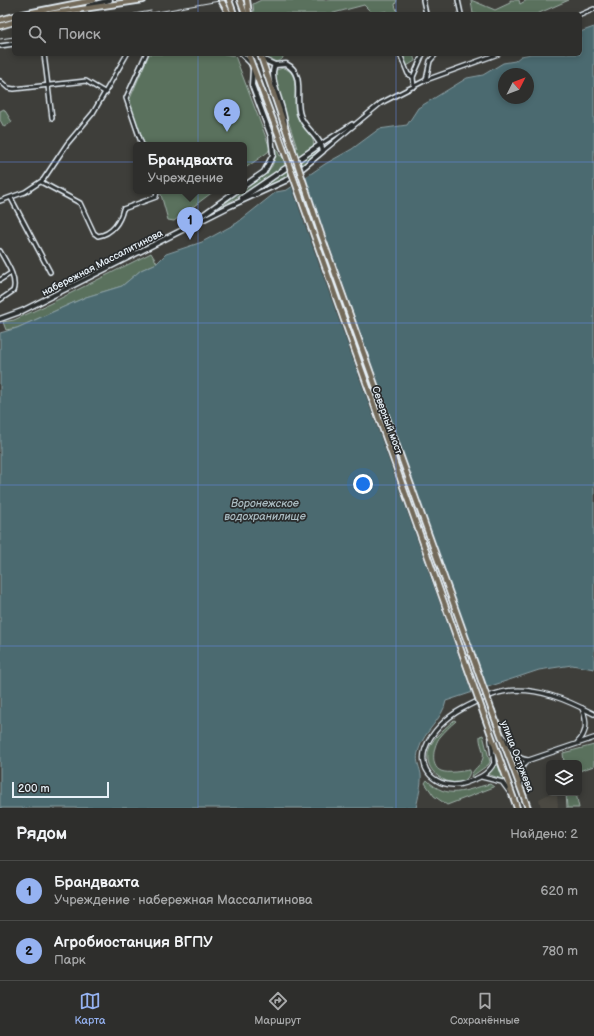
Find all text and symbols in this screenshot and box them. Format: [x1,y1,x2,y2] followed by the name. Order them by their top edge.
[12,12,582,56] search box
[26,23,48,45] icon: search
[58,25,101,44] text: Поиск
[498,68,534,104] north arrow
[214,99,240,132] pin: 2
[133,142,247,194] popup
[147,151,233,170] text: Брандвахта
[147,170,223,186] text: Учреждение
[177,207,203,240] pin: 1
[40,227,165,299] street label: набережная Массалитинова
[369,385,405,456] street label: Северный мост
[353,474,373,494] your location
[224,497,307,523] water label: Воронежское водохранилище
[498,719,536,794] street label: улица Остужева
[546,760,582,796] map controls
[546,760,582,796] button: layers
[12,780,109,799] scale bar
[18,782,50,795] text: 200 m
[16,824,67,844] text: Рядом
[510,826,578,842] text: Найдено: 2
[54,873,139,892] text: Брандвахта
[26,883,32,899] text: 1
[540,883,578,899] text: 620 m
[54,892,313,908] text: Учреждение · набережная Массалитинова
[54,933,213,952] text: Агробиостанция ВГПУ
[25,943,33,959] text: 2
[542,943,578,959] text: 780 m
[54,952,86,968] text: Парк
[74,990,105,1027] tab: Карта
[254,990,301,1027] tab: Маршрут
[450,990,520,1027] tab: Сохранённые

